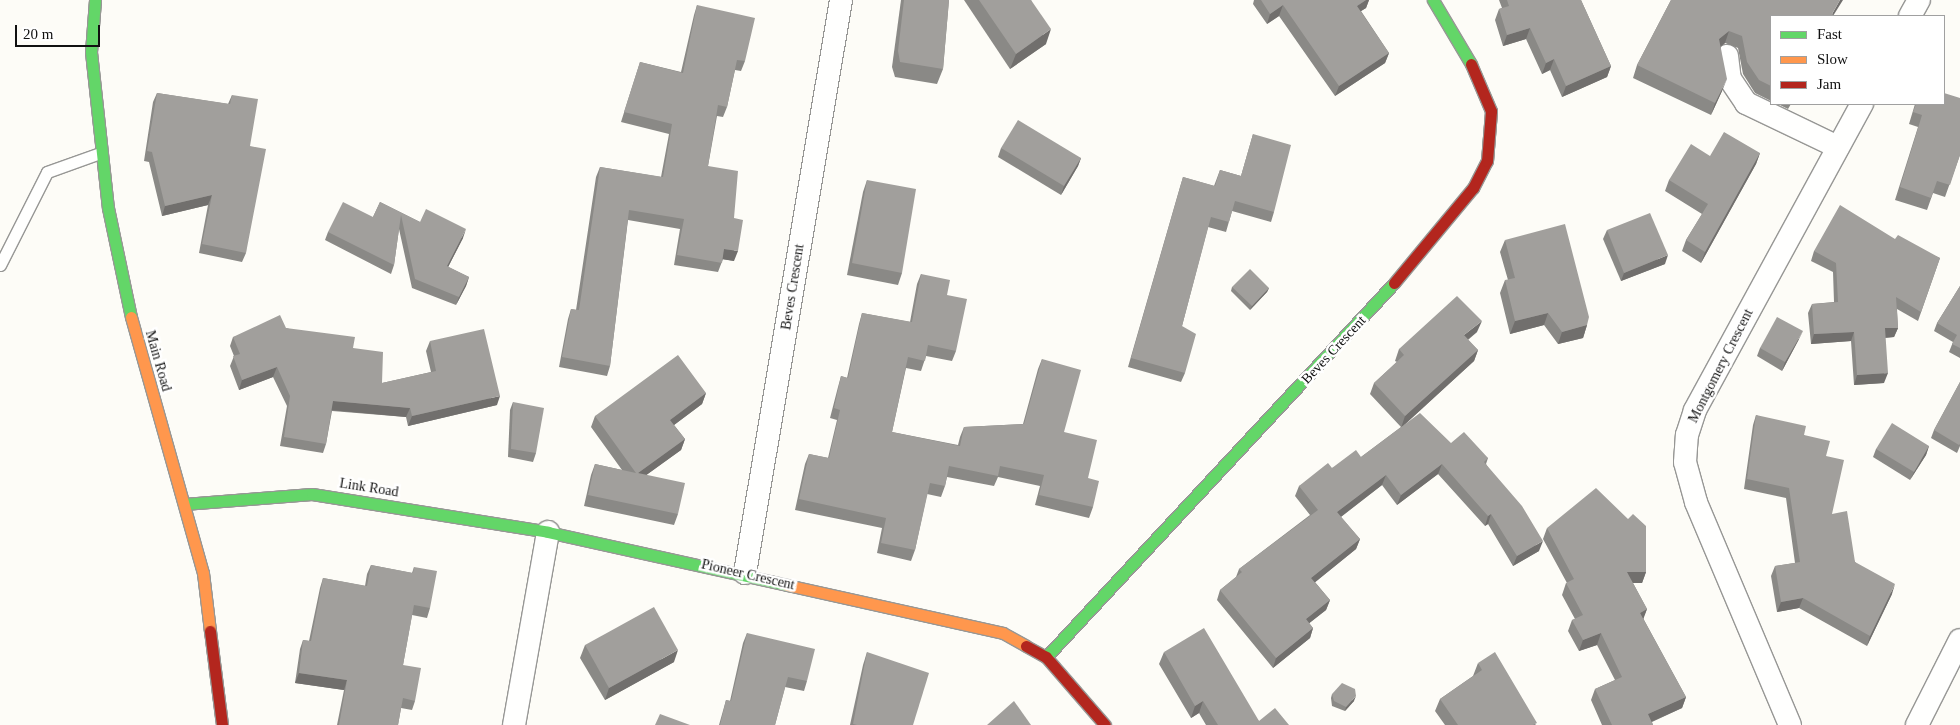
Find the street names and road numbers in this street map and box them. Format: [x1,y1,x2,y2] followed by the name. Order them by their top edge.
[778,243,808,331] street label: Beves Crescent
[1685,306,1757,426] street label: Montgomery Crescent
[1298,313,1370,387] street label: Beves Crescent
[141,329,175,393] street label: Main Road
[338,475,400,501] street label: Link Road
[700,556,796,594] street label: Pioneer Crescent

